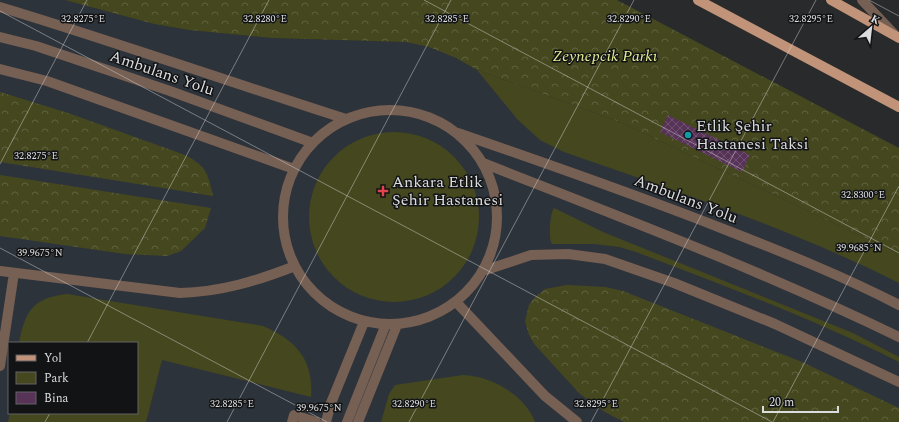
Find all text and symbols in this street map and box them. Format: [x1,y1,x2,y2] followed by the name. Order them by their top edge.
[851,8,891,48] north arrow
[868,10,884,29] text: K
[61,11,105,27] text: 32.8275°E
[243,11,287,27] text: 32.8280°E
[425,11,469,27] text: 32.8285°E
[607,11,651,27] text: 32.8290°E
[789,11,833,27] text: 32.8295°E
[107,44,217,102] street label: Ambulans Yolu
[553,44,658,68] park label: Zeynepcik Parkı
[696,114,808,156] place label: Etlik Şehir Hastanesi Taksi
[683,130,693,140] marker: Etlik Şehir Hastanesi Taksi
[14,148,58,164] text: 32.8275°E
[631,168,741,230] street label: Ambulans Yolu
[392,170,503,212] place label: Ankara Etlik Şehir Hastanesi
[377,185,389,197] marker: Ankara Etlik Şehir Hastanesi
[841,187,885,203] text: 32.8300°E
[836,240,882,256] text: 39.9685°N
[17,245,63,261] text: 39.9675°N
[8,342,138,414] legend
[44,349,62,368] text: Yol
[44,369,69,388] text: Park
[763,388,838,414] scale bar
[44,389,69,408] text: Bina
[769,393,794,412] text: 20 m
[210,396,254,412] text: 32.8285°E
[392,396,436,412] text: 32.8290°E
[574,396,618,412] text: 32.8295°E
[296,400,342,416] text: 39.9675°N

